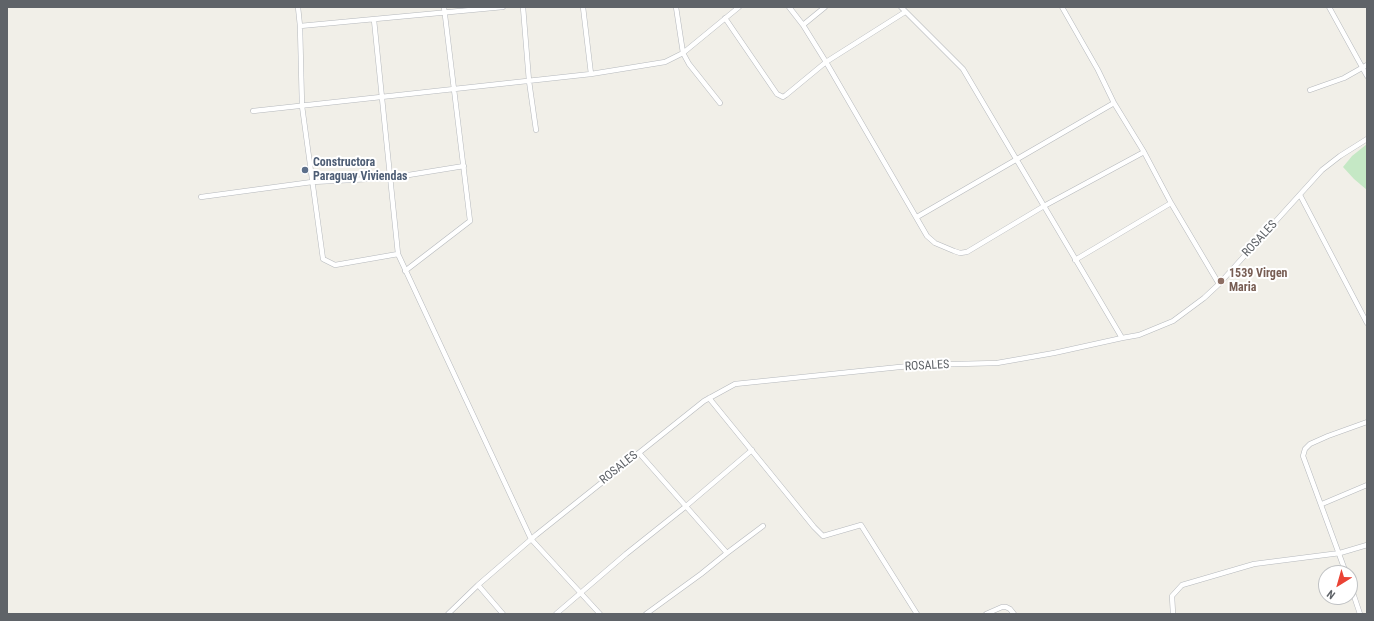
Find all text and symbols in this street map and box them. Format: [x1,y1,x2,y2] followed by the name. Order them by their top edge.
[313,156,408,184] place label: Constructora Paraguay Viviendas
[300,165,310,175] marker: Constructora Paraguay Viviendas
[1240,218,1280,260] street label: ROSALES
[1229,267,1288,295] place label: 1539 Virgen Maria
[1216,276,1226,286] marker: 1539 Virgen Maria
[904,358,950,374] street label: ROSALES
[597,448,641,488] street label: ROSALES
[1318,565,1358,605] north arrow
[1324,587,1338,601] text: N

